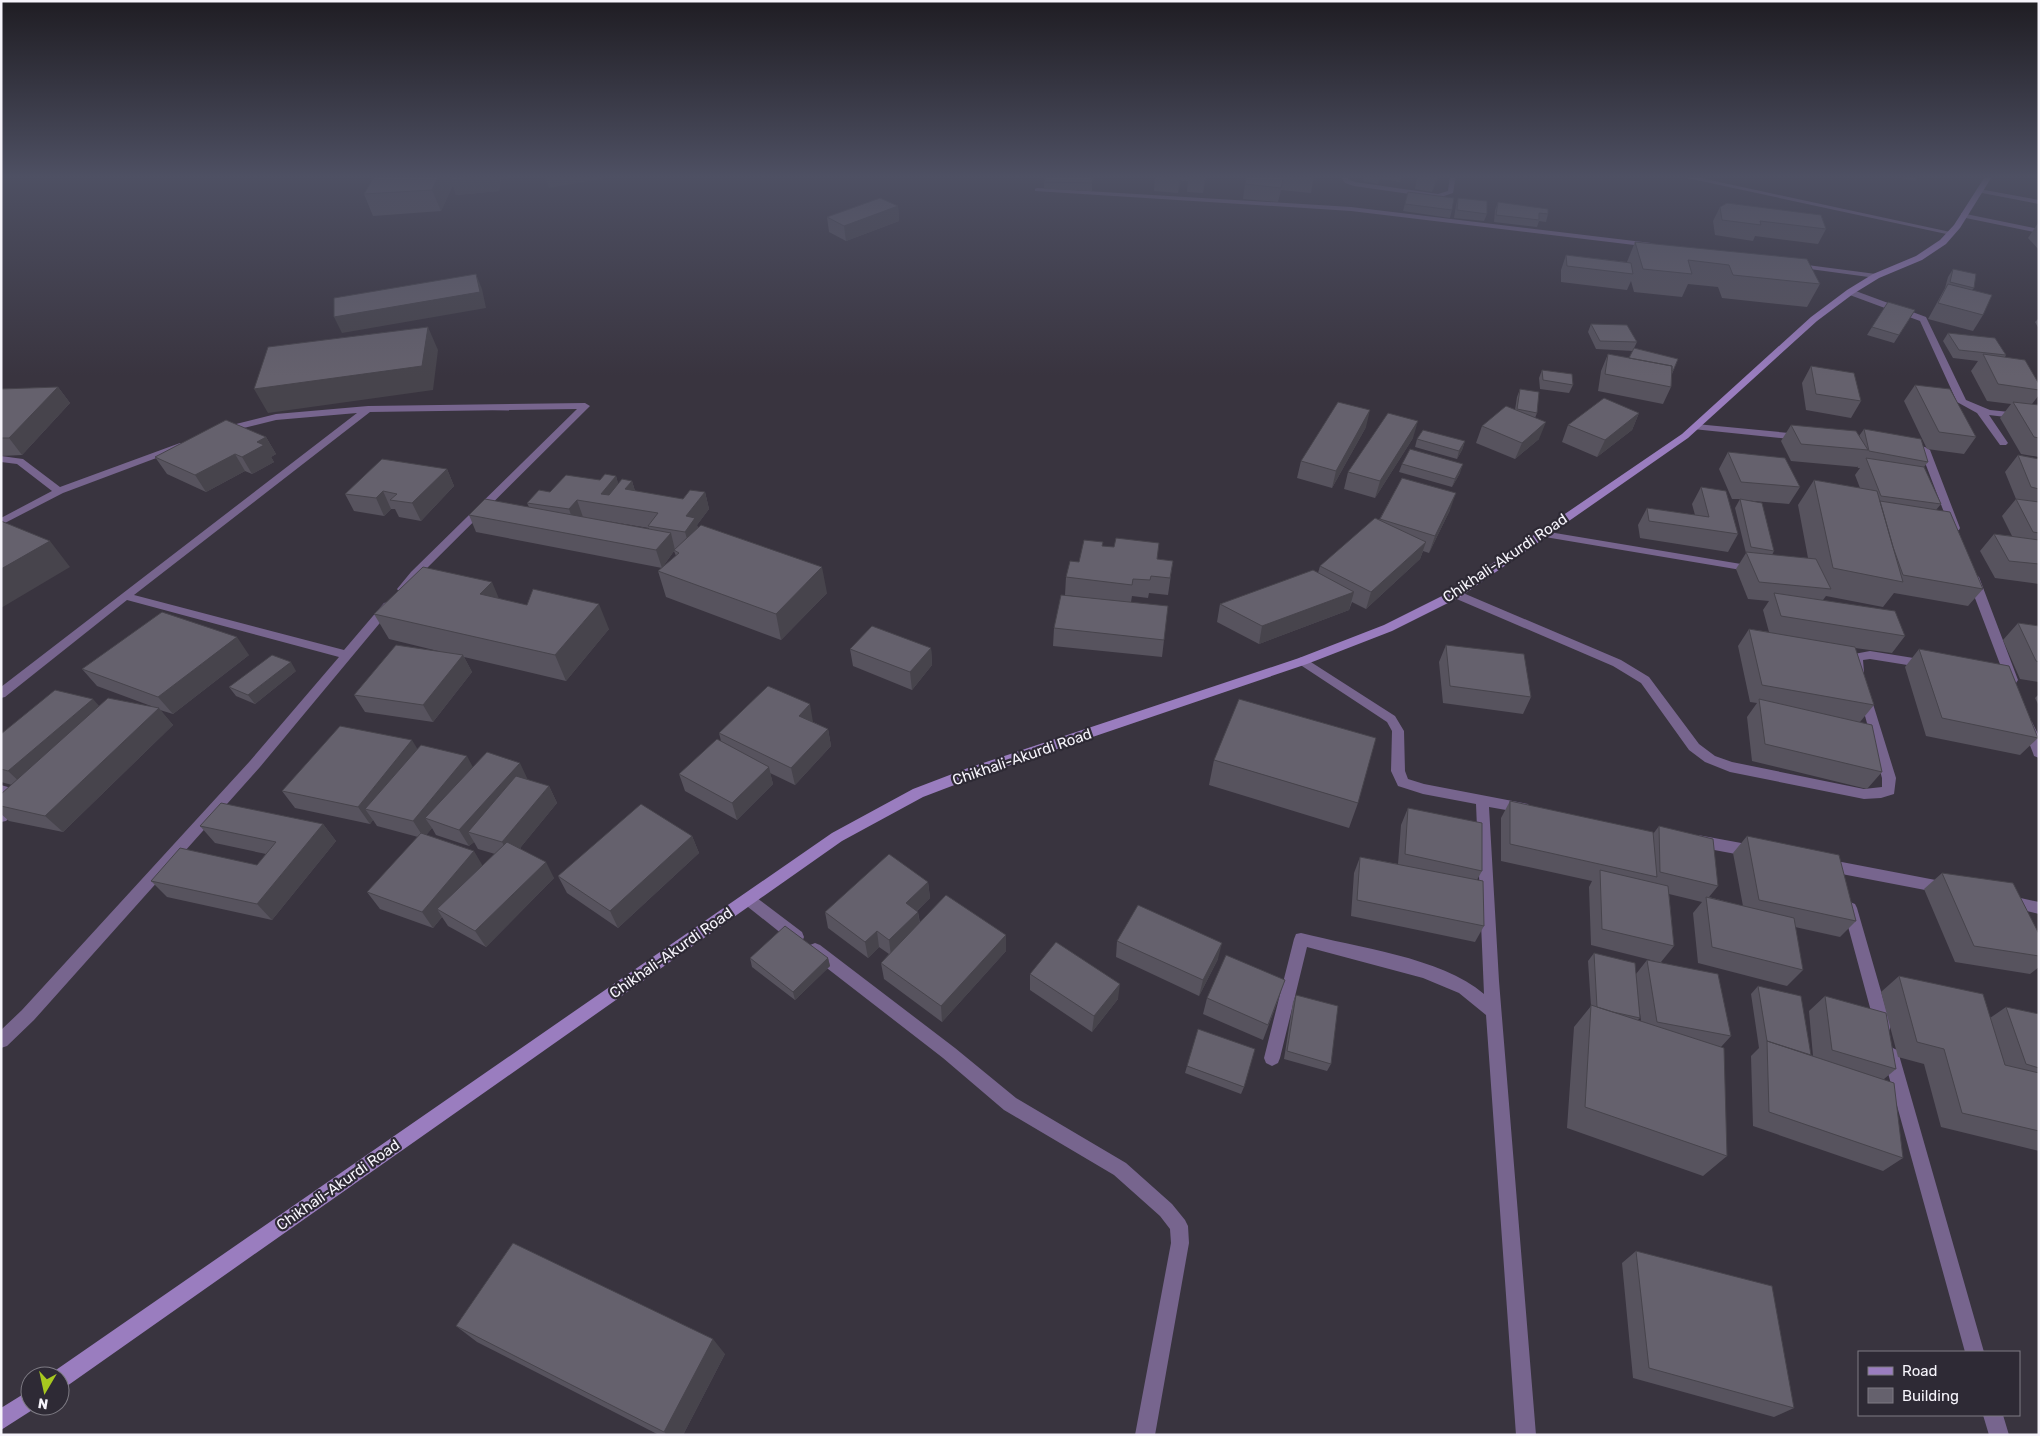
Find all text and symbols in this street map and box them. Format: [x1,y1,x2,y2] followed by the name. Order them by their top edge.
[1439,510,1571,606] street label: Chikhali-Akurdi Road
[950,725,1094,789] street label: Chikhali-Akurdi Road
[606,904,736,1002] street label: Chikhali-Akurdi Road
[273,1136,403,1234] street label: Chikhali-Akurdi Road
[1858,1351,2020,1416] legend
[1902,1362,1938,1380] text: Road
[20,1366,70,1416] north arrow
[1902,1387,1959,1405] text: Building
[37,1394,49,1413] text: N

